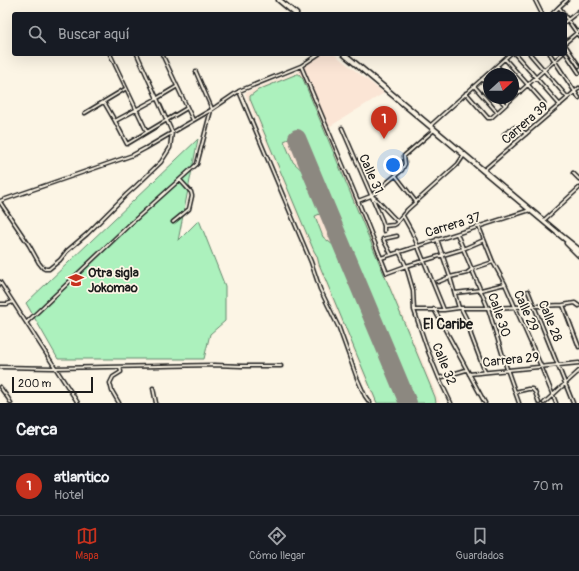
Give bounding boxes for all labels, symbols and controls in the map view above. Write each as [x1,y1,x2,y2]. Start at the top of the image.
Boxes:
search box [12,12,567,56]
icon: search [26,23,48,45]
text: Buscar aquí [58,25,130,44]
north arrow [483,68,519,104]
street label: Carrera 39 [498,98,552,148]
pin: 1 [371,106,397,139]
street label: Calle 31 [355,152,387,196]
your location [383,155,403,175]
street label: Carrera 37 [423,209,483,241]
place label: Otra sigla Jokomao [88,265,139,296]
school or university icon: Otra sigla Jokomao [67,271,85,289]
street label: Calle 29 [510,288,542,334]
street label: Calle 30 [484,291,514,339]
street label: Calle 28 [534,298,566,344]
district label: El Caribe [423,316,474,333]
street label: Calle 32 [428,341,460,387]
street label: Carrera 29 [482,349,540,371]
scale bar [12,375,93,394]
text: 200 m [18,377,51,390]
text: Cerca [16,419,57,440]
text: atlantico [54,468,109,487]
text: 1 [26,478,32,494]
text: 70 m [533,478,563,494]
text: Hotel [54,487,84,503]
tab: Mapa [75,525,99,562]
tab: Cómo llegar [249,525,305,562]
tab: Guardados [456,525,504,562]

